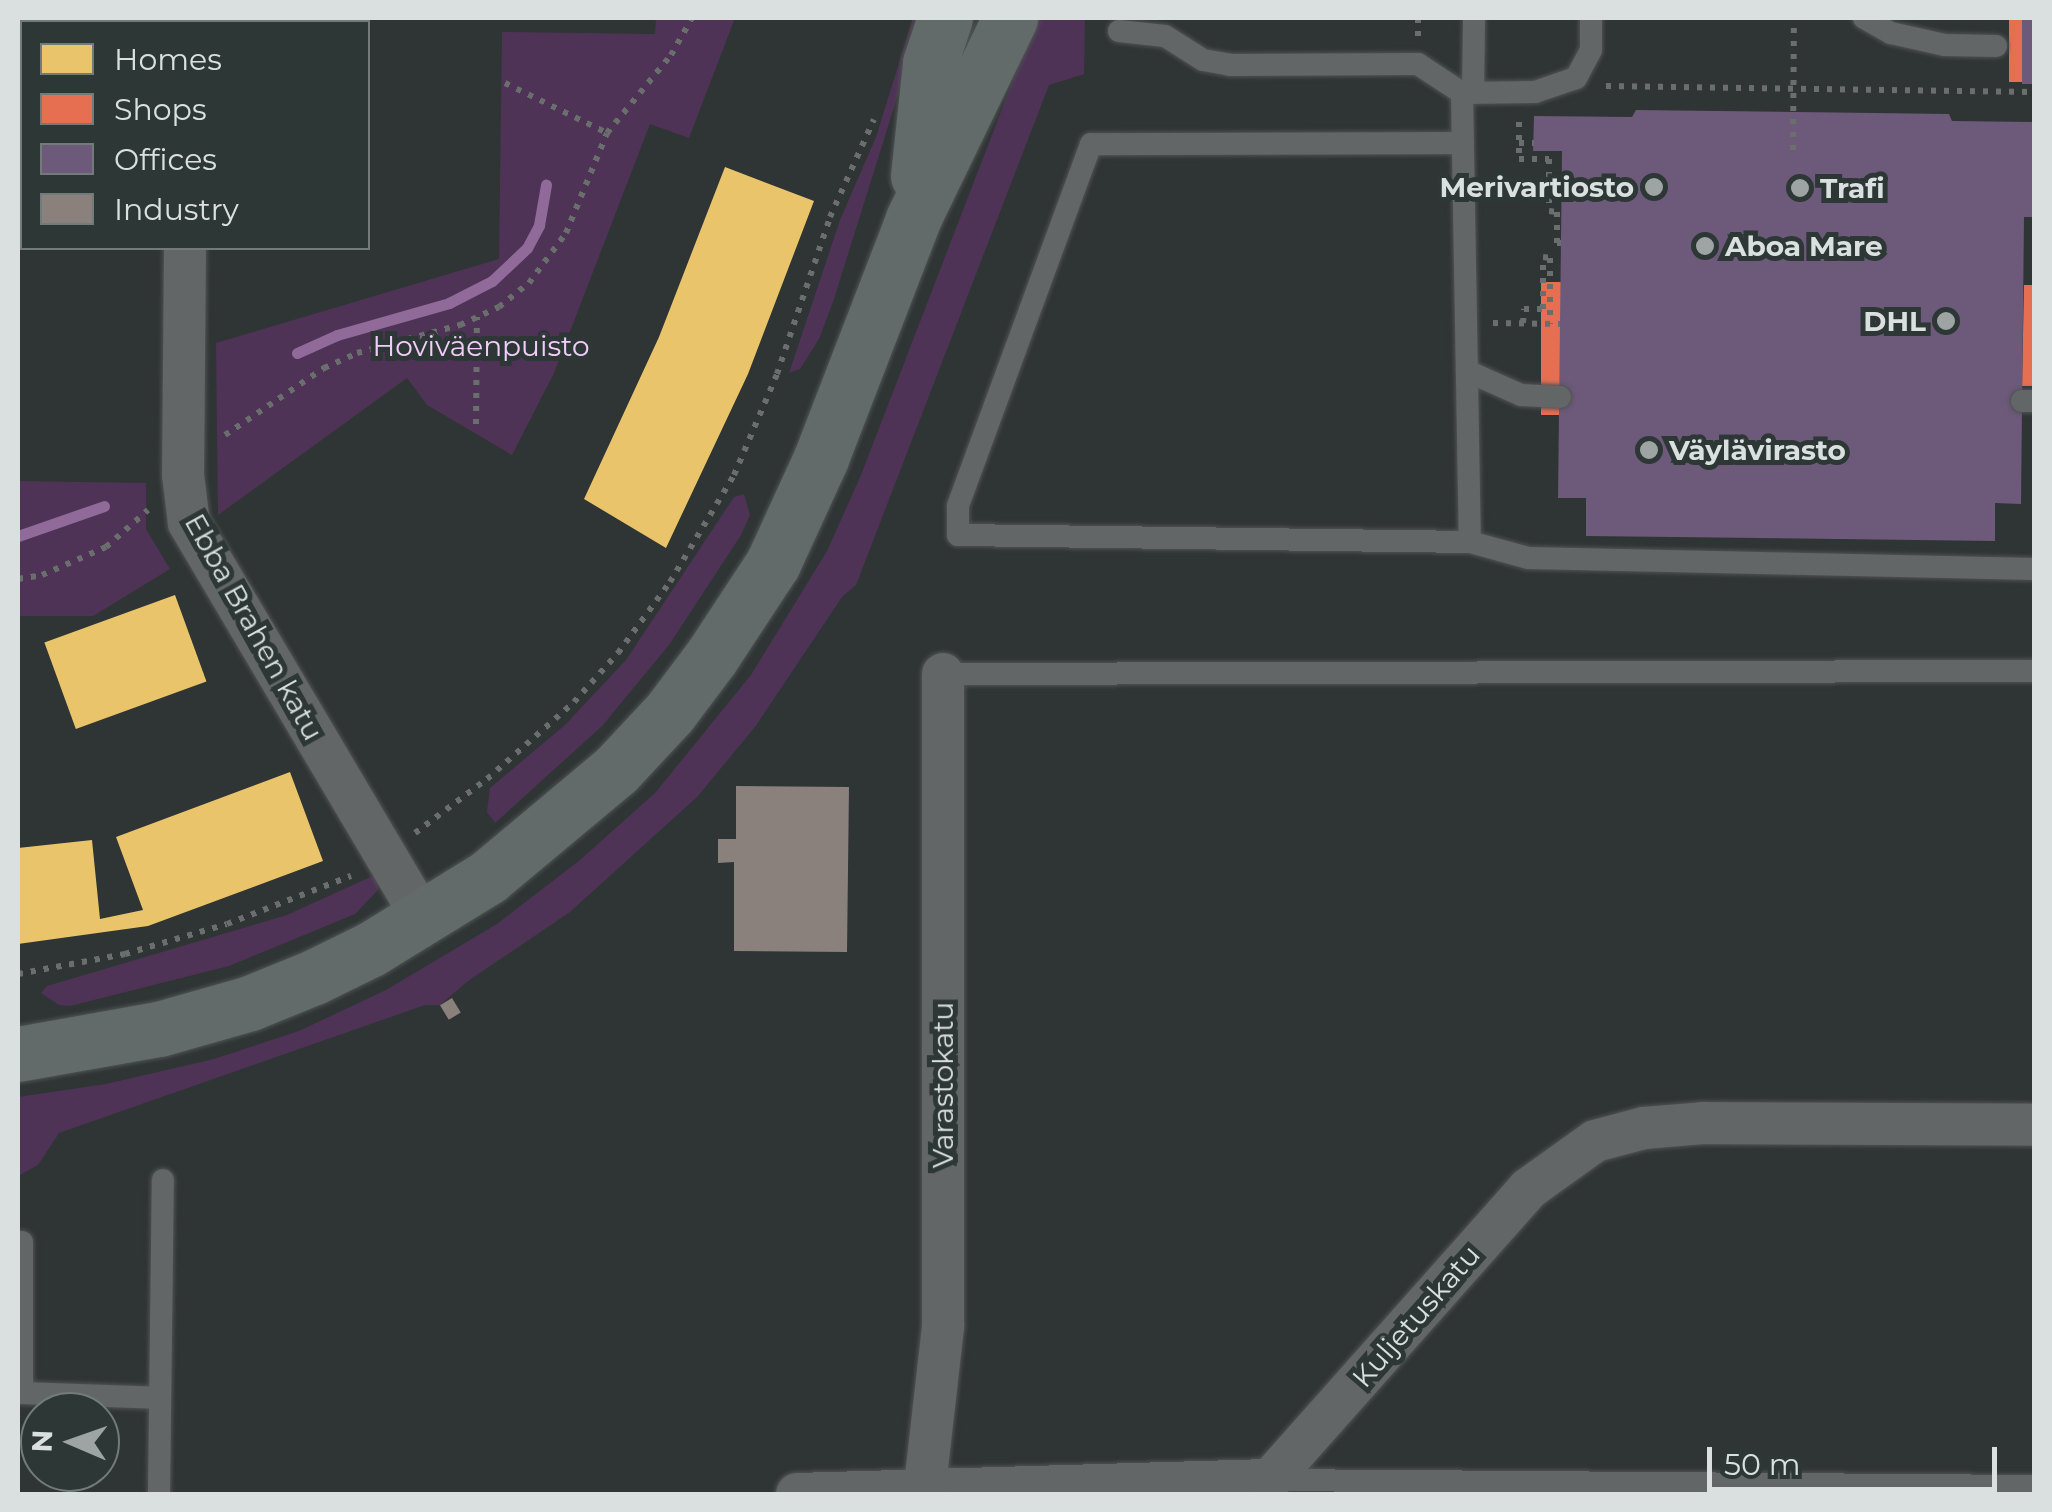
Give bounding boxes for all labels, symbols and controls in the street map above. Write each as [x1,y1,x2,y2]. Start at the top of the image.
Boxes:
legend [20,20,370,250]
text: Homes [114,41,222,78]
text: Shops [114,91,207,128]
text: Offices [114,141,217,178]
place label: Merivartiosto [1439,170,1634,204]
place label: Trafi [1820,171,1885,205]
marker: Merivartiosto [1643,176,1665,198]
marker: Trafi [1789,177,1811,199]
text: Industry [114,191,239,228]
place label: Aboa Mare [1725,229,1883,263]
marker: Aboa Mare [1694,235,1716,257]
place label: DHL [1863,304,1926,338]
marker: DHL [1935,310,1957,332]
park label: Hoviväenpuisto [373,329,589,363]
place label: Väylävirasto [1669,433,1846,467]
marker: Väylävirasto [1638,439,1660,461]
street label: Ebba Brahen katu [178,508,330,746]
street label: Varastokatu [926,1002,960,1168]
street label: Kuljetuskatu [1345,1238,1487,1394]
north arrow [20,1392,120,1492]
scale bar [1712,1427,2002,1489]
text: N [25,1429,59,1453]
text: 50 m [1724,1446,1801,1483]

